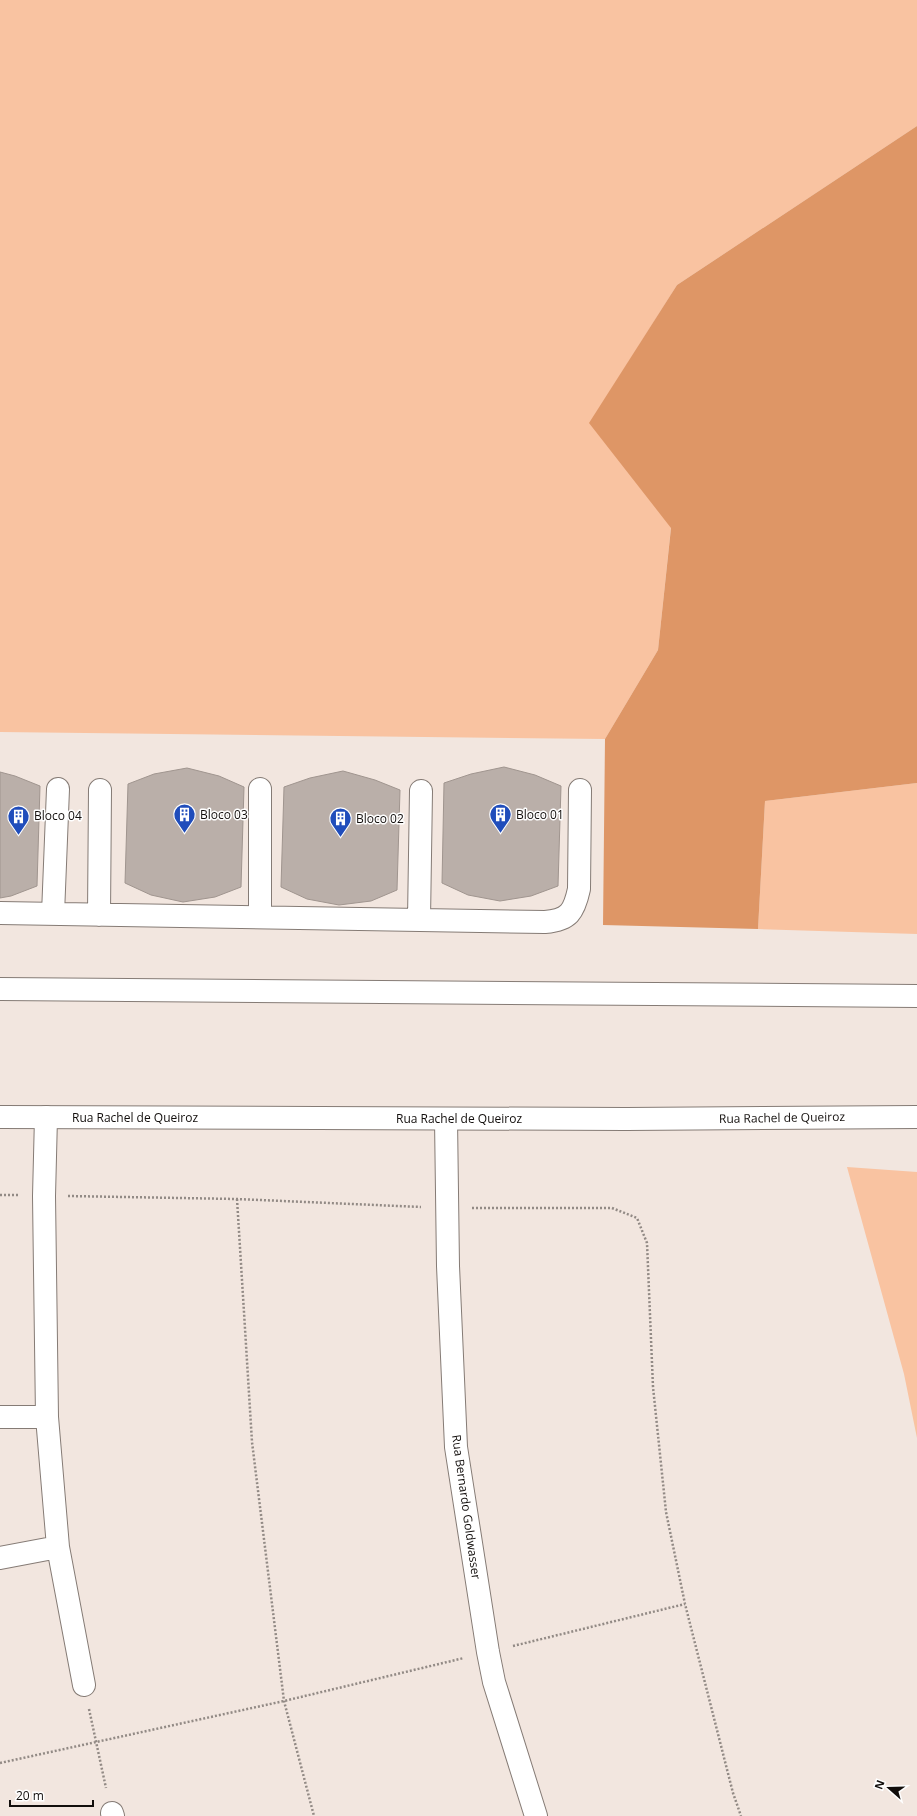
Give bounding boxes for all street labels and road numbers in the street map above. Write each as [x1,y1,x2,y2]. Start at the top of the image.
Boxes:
street label: Rua Rachel de Queiroz [719,1108,846,1127]
street label: Rua Rachel de Queiroz [72,1109,198,1126]
street label: Rua Rachel de Queiroz [396,1110,522,1127]
street label: Rua Bernardo Goldwasser [448,1433,485,1580]

